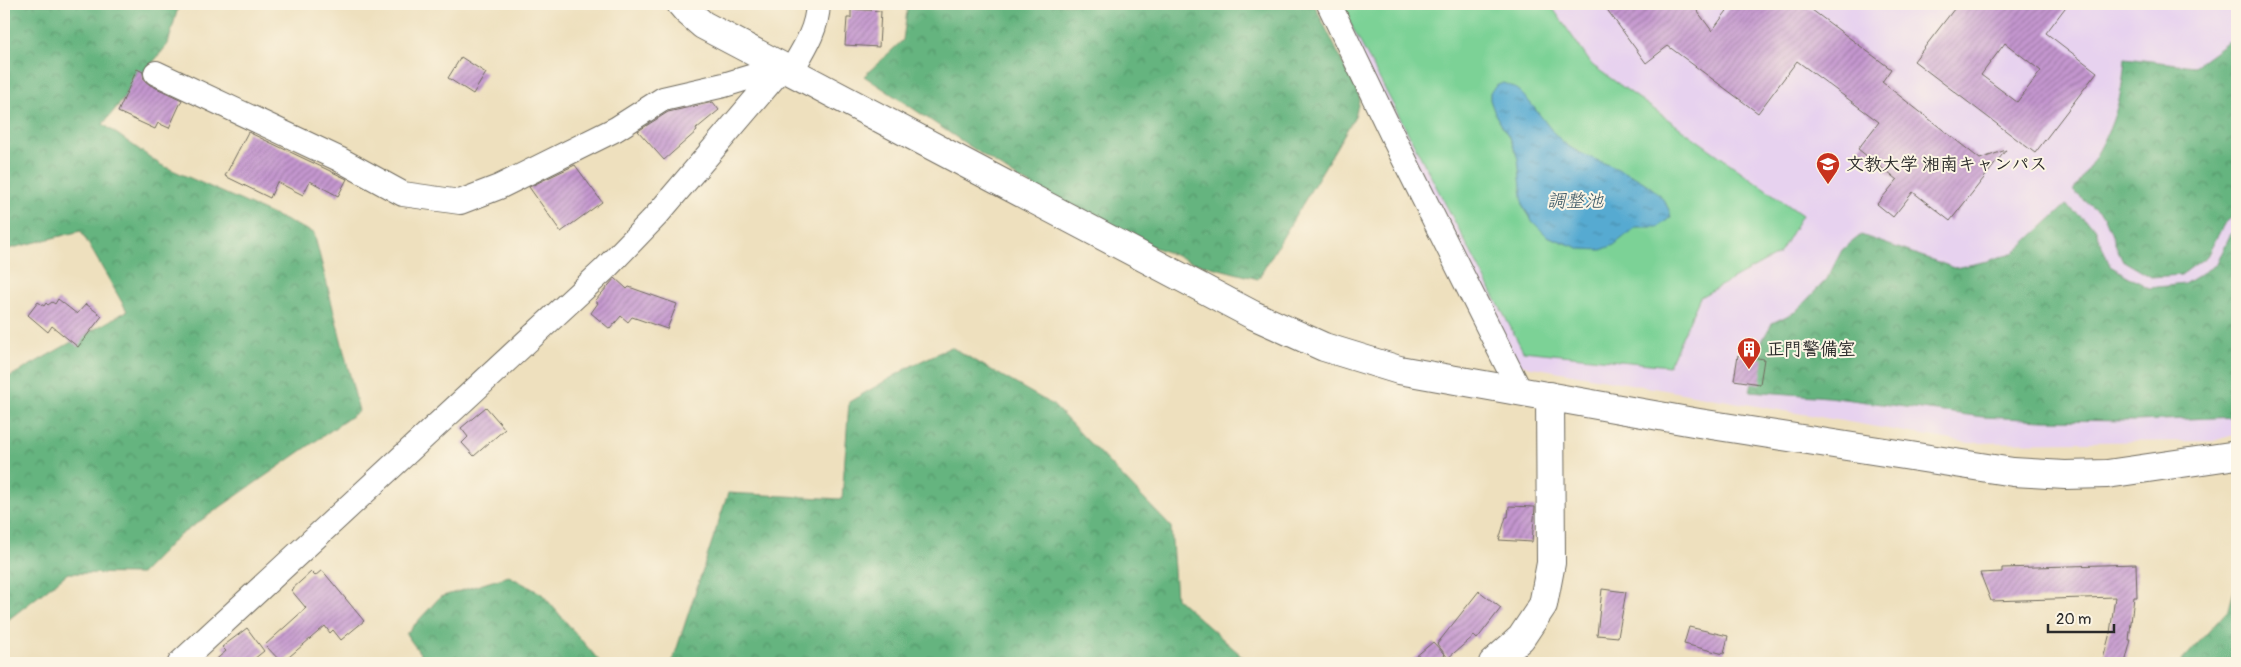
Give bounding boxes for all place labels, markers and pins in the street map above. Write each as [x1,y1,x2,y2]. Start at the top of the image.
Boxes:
school or university icon: 文教大学 湘南キャンパス [1815,151,1841,185]
place label: 文教大学 湘南キャンパス [1846,153,2047,176]
building icon: 正門警備室 [1736,336,1762,370]
place label: 正門警備室 [1766,338,1856,361]

